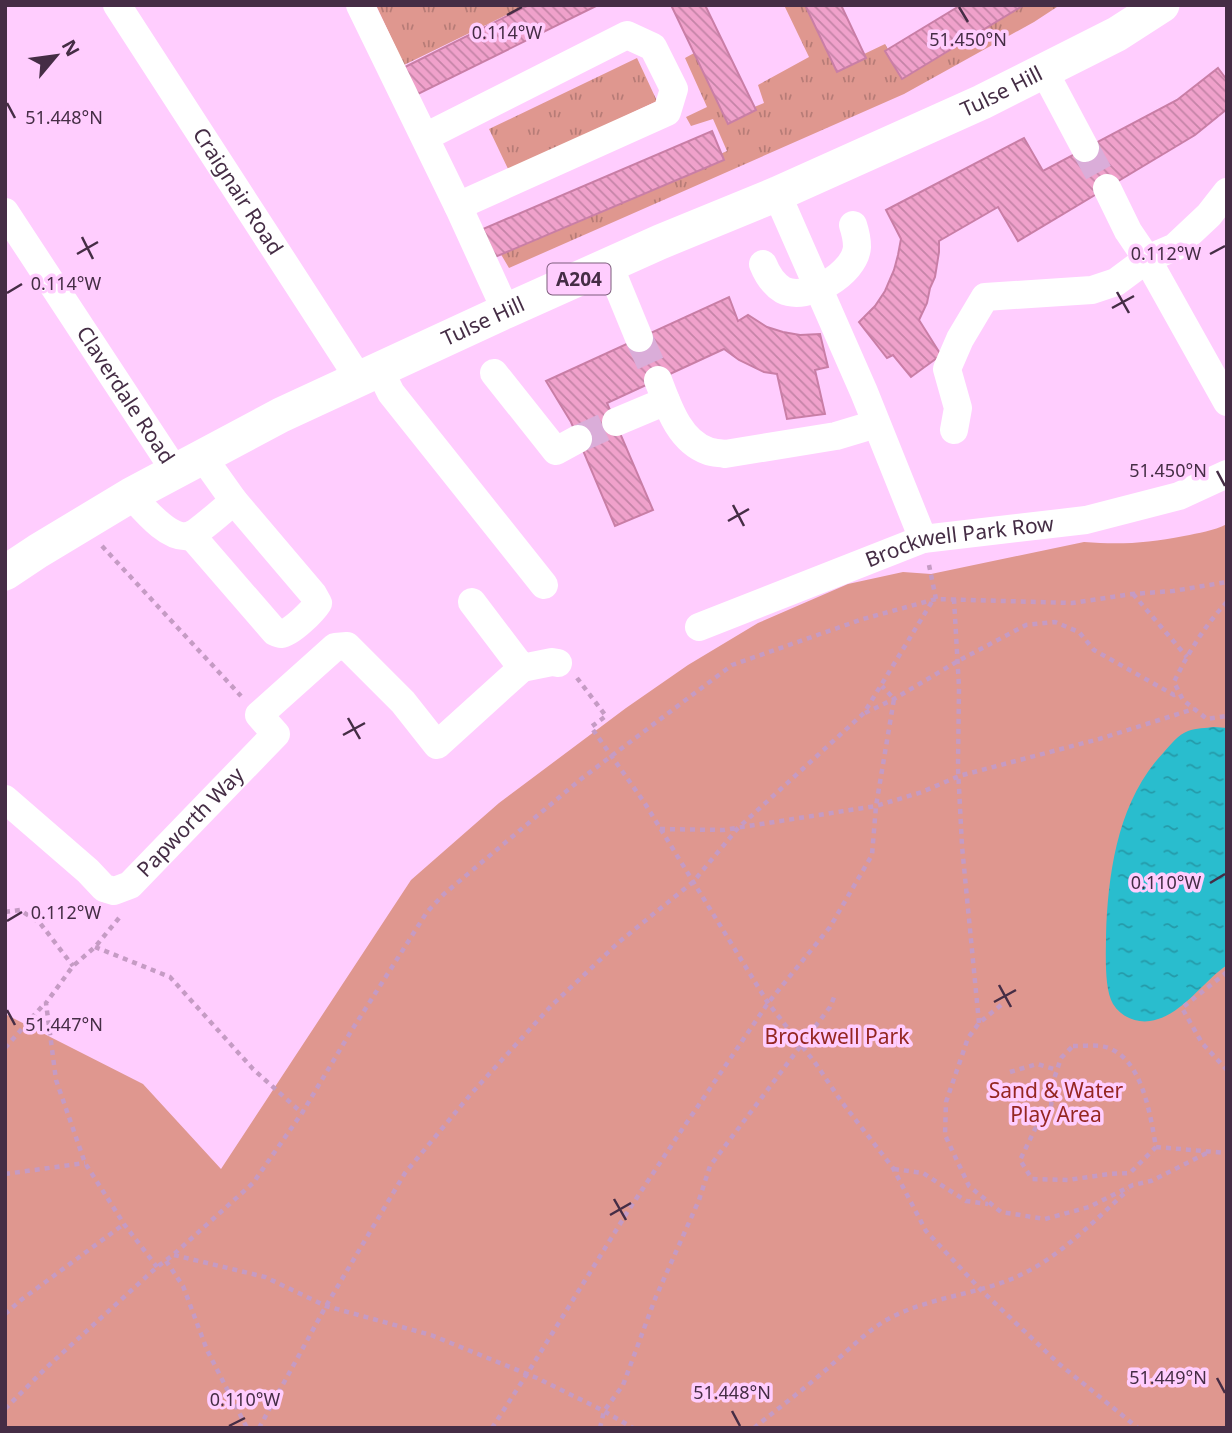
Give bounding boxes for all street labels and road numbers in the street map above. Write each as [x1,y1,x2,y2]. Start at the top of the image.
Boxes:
street label: Tulse Hill [956,59,1047,123]
street label: Craignair Road [187,122,290,260]
road number: A204 [548,264,610,294]
street label: Tulse Hill [437,290,529,352]
street label: Claverdale Road [71,320,181,469]
street label: Brockwell Park Row [861,509,1056,573]
street label: Papworth Way [130,760,250,883]

